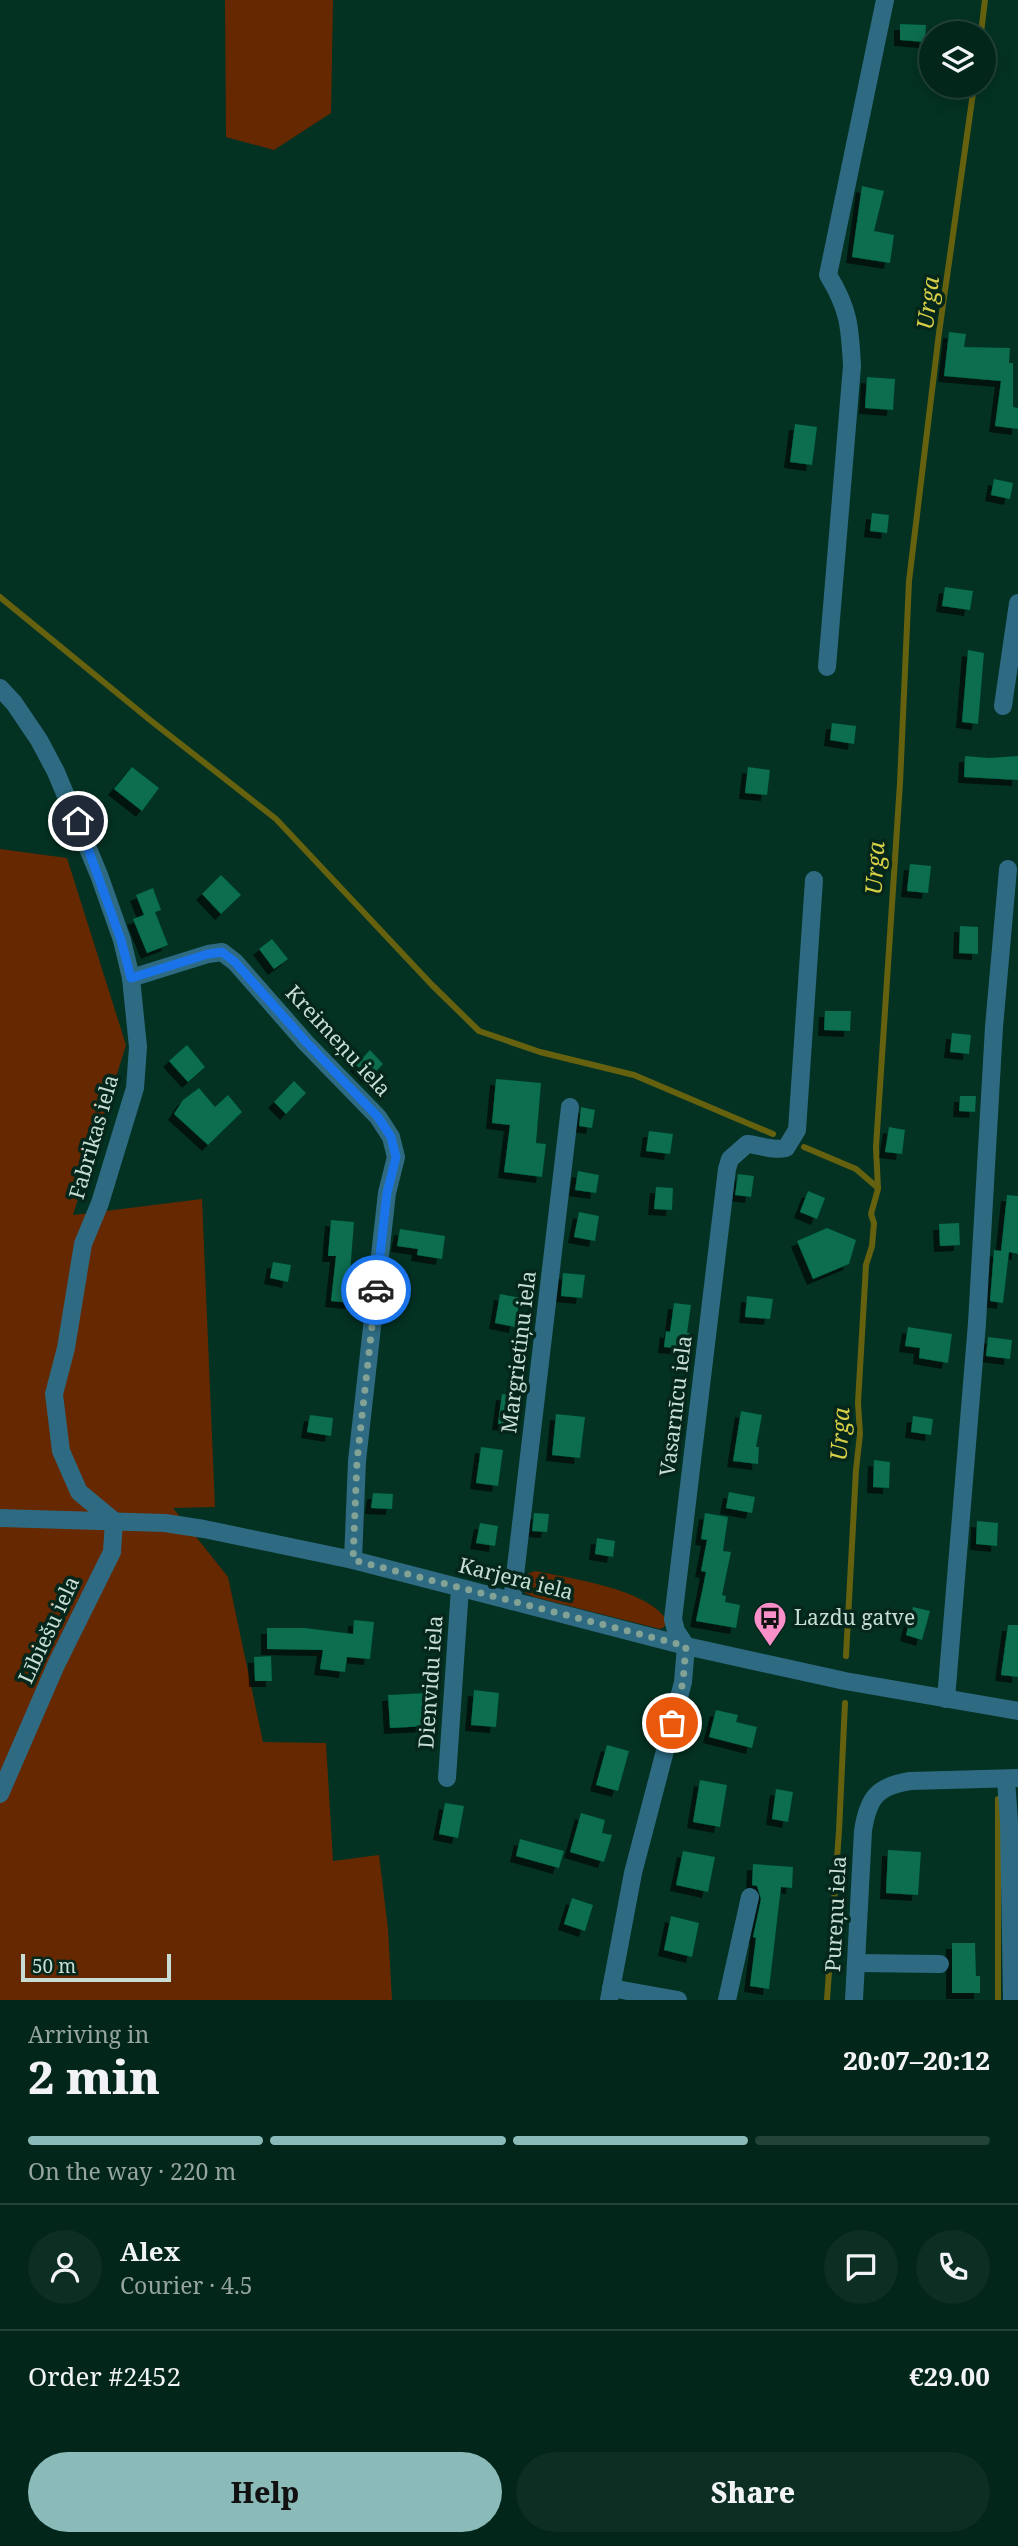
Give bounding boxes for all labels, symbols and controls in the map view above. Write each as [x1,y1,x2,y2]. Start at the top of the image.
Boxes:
map controls [919,21,996,98]
button: layers [919,21,996,98]
water label: Urga [908,274,946,331]
pin [48,791,108,851]
icon: home [59,802,97,840]
water label: Urga [857,840,891,895]
street label: Kreimeņu iela [280,979,397,1102]
street label: Fabrikas iela [62,1071,124,1202]
courier [341,1255,411,1325]
street label: Margrietiņu iela [494,1269,542,1435]
icon: car [357,1271,395,1309]
street label: Vasarnīcu iela [652,1334,698,1478]
water label: Urga [822,1406,856,1461]
street label: Karjera iela [456,1550,576,1606]
street label: Lībiešu iela [11,1571,85,1688]
bus stop icon: Lazdu gatve [751,1599,789,1648]
place label: Lazdu gatve [794,1603,915,1631]
street label: Dienvidu iela [411,1614,449,1750]
pin [642,1693,702,1753]
icon: bag [653,1704,691,1742]
street label: Pureņu iela [818,1855,852,1972]
scale bar [21,1951,172,1983]
text: 50 m [32,1953,76,1979]
text: Arriving in [28,2018,149,2050]
text: 20:07–20:12 [843,2042,990,2078]
text: 2 min [28,2045,160,2107]
text: On the way · 220 m [28,2155,236,2187]
button: person [28,2230,102,2304]
button: chat [824,2230,898,2304]
button: phone [916,2230,990,2304]
text: Alex [120,2233,180,2269]
text: Courier · 4.5 [120,2269,253,2301]
text: Order #2452 [28,2358,181,2394]
text: €29.00 [909,2358,990,2394]
button: Help [28,2452,502,2532]
button: Share [516,2452,990,2532]

